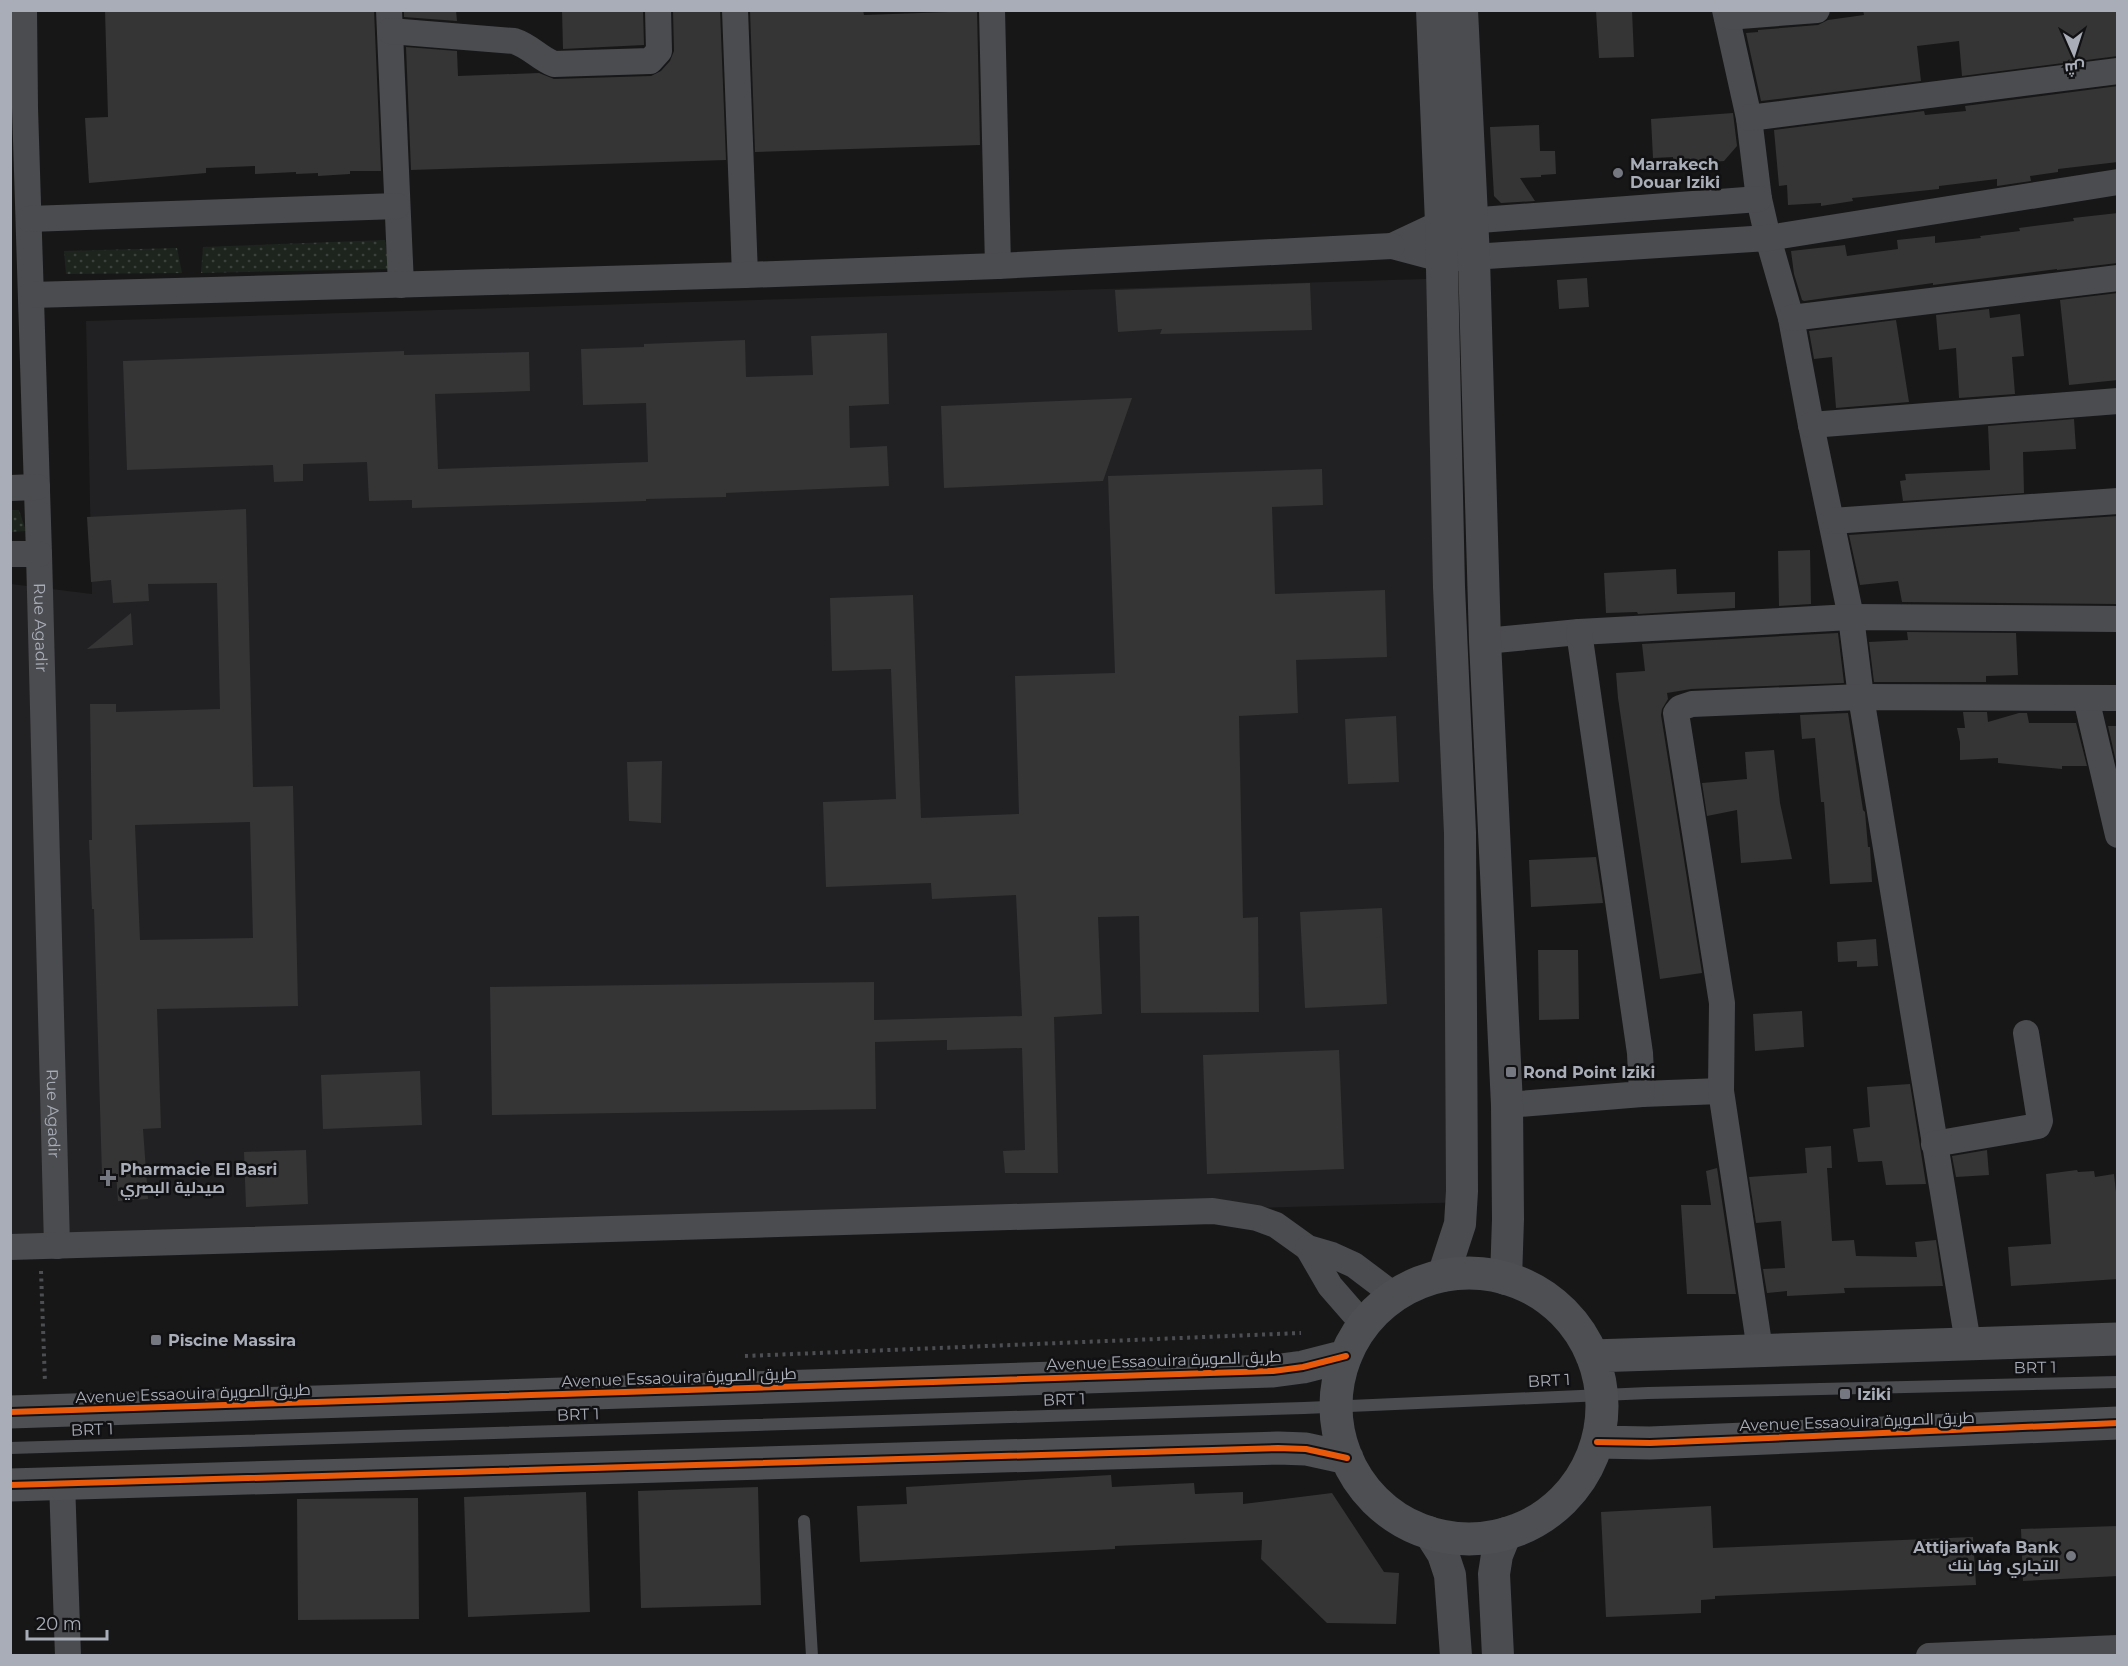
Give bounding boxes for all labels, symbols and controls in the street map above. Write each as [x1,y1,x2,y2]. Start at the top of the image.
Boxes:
north arrow [2044,24,2104,84]
text: ش [2064,58,2086,79]
place label: Marrakech Douar Iziki [1630,155,1720,192]
marker: Marrakech Douar Iziki [1611,166,1625,180]
street label: Rue Agadir [30,583,51,673]
place label: Rond Point Iziki [1523,1063,1655,1082]
marker: Rond Point Iziki [1504,1065,1518,1079]
street label: Rue Agadir [42,1069,64,1159]
place label: Pharmacie El Basri صيدلية البصري [120,1160,277,1200]
marker: Pharmacie El Basri صيدلية البصري [101,1171,115,1185]
place label: Piscine Massira [168,1331,296,1350]
marker: Piscine Massira [149,1333,163,1347]
street label: Avenue Essaouira طريق الصويرة [1046,1347,1282,1375]
street label: BRT 1 [2014,1358,2056,1377]
street label: Avenue Essaouira طريق الصويرة [561,1364,797,1392]
street label: BRT 1 [1527,1370,1571,1391]
street label: Avenue Essaouira طريق الصويرة [75,1380,311,1408]
place label: Iziki [1857,1385,1891,1404]
marker: Iziki [1838,1387,1852,1401]
street label: BRT 1 [1042,1389,1086,1410]
street label: BRT 1 [556,1404,600,1425]
street label: Avenue Essaouira طريق الصويرة [1739,1408,1975,1436]
street label: BRT 1 [70,1419,114,1440]
place label: Attijariwafa Bank التجاري وفا بنك [1912,1538,2060,1578]
marker: Attijariwafa Bank التجاري وفا بنك [2064,1549,2078,1563]
scale bar [27,1603,106,1641]
text: 20 m [36,1613,82,1635]

